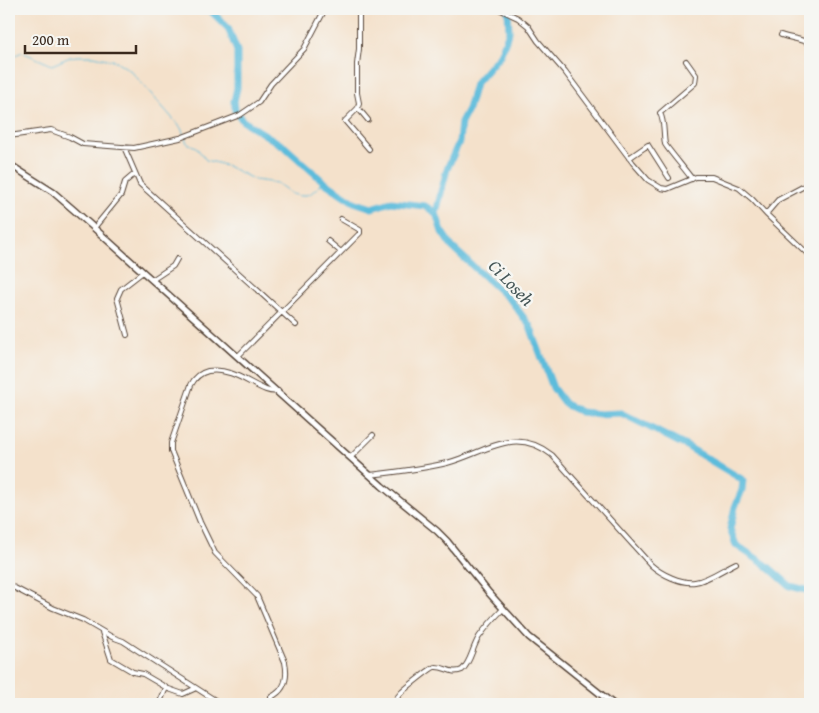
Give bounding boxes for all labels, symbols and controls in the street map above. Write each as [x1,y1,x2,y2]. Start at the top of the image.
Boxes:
scale bar [25,22,136,54]
text: 200 m [32,29,70,50]
water label: Ci Loseh [482,253,540,312]

